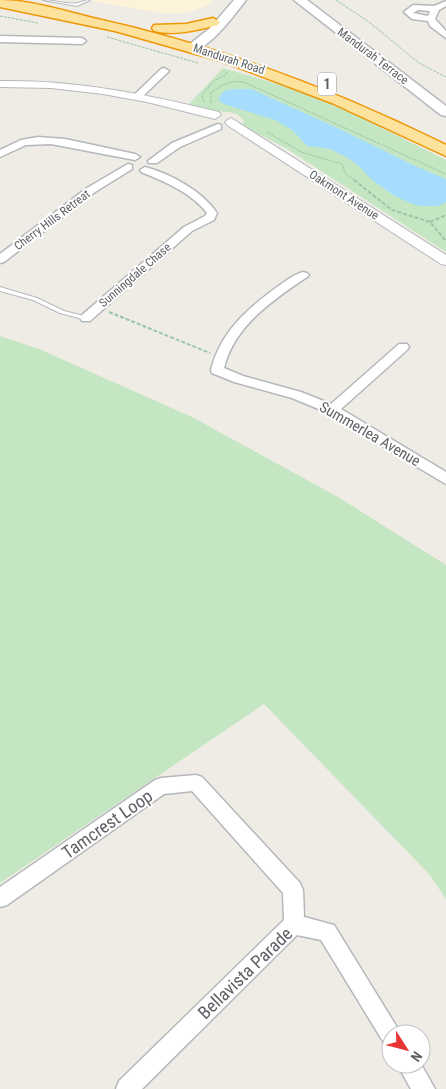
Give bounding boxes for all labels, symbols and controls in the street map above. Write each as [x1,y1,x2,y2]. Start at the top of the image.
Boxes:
street label: Mandurah Terrace [335,25,412,87]
street label: Mandurah Road [192,41,266,77]
road number: 1 [318,72,336,96]
street label: Oakmont Avenue [307,167,382,223]
street label: Cherry Hills Retreat [11,187,93,253]
street label: Sunningdale Chase [96,240,174,310]
street label: Summerlea Avenue [316,398,424,470]
street label: Tamcrest Loop [58,785,156,863]
street label: Bellavista Parade [194,923,296,1023]
north arrow [381,1024,431,1074]
text: N [408,1048,426,1065]

